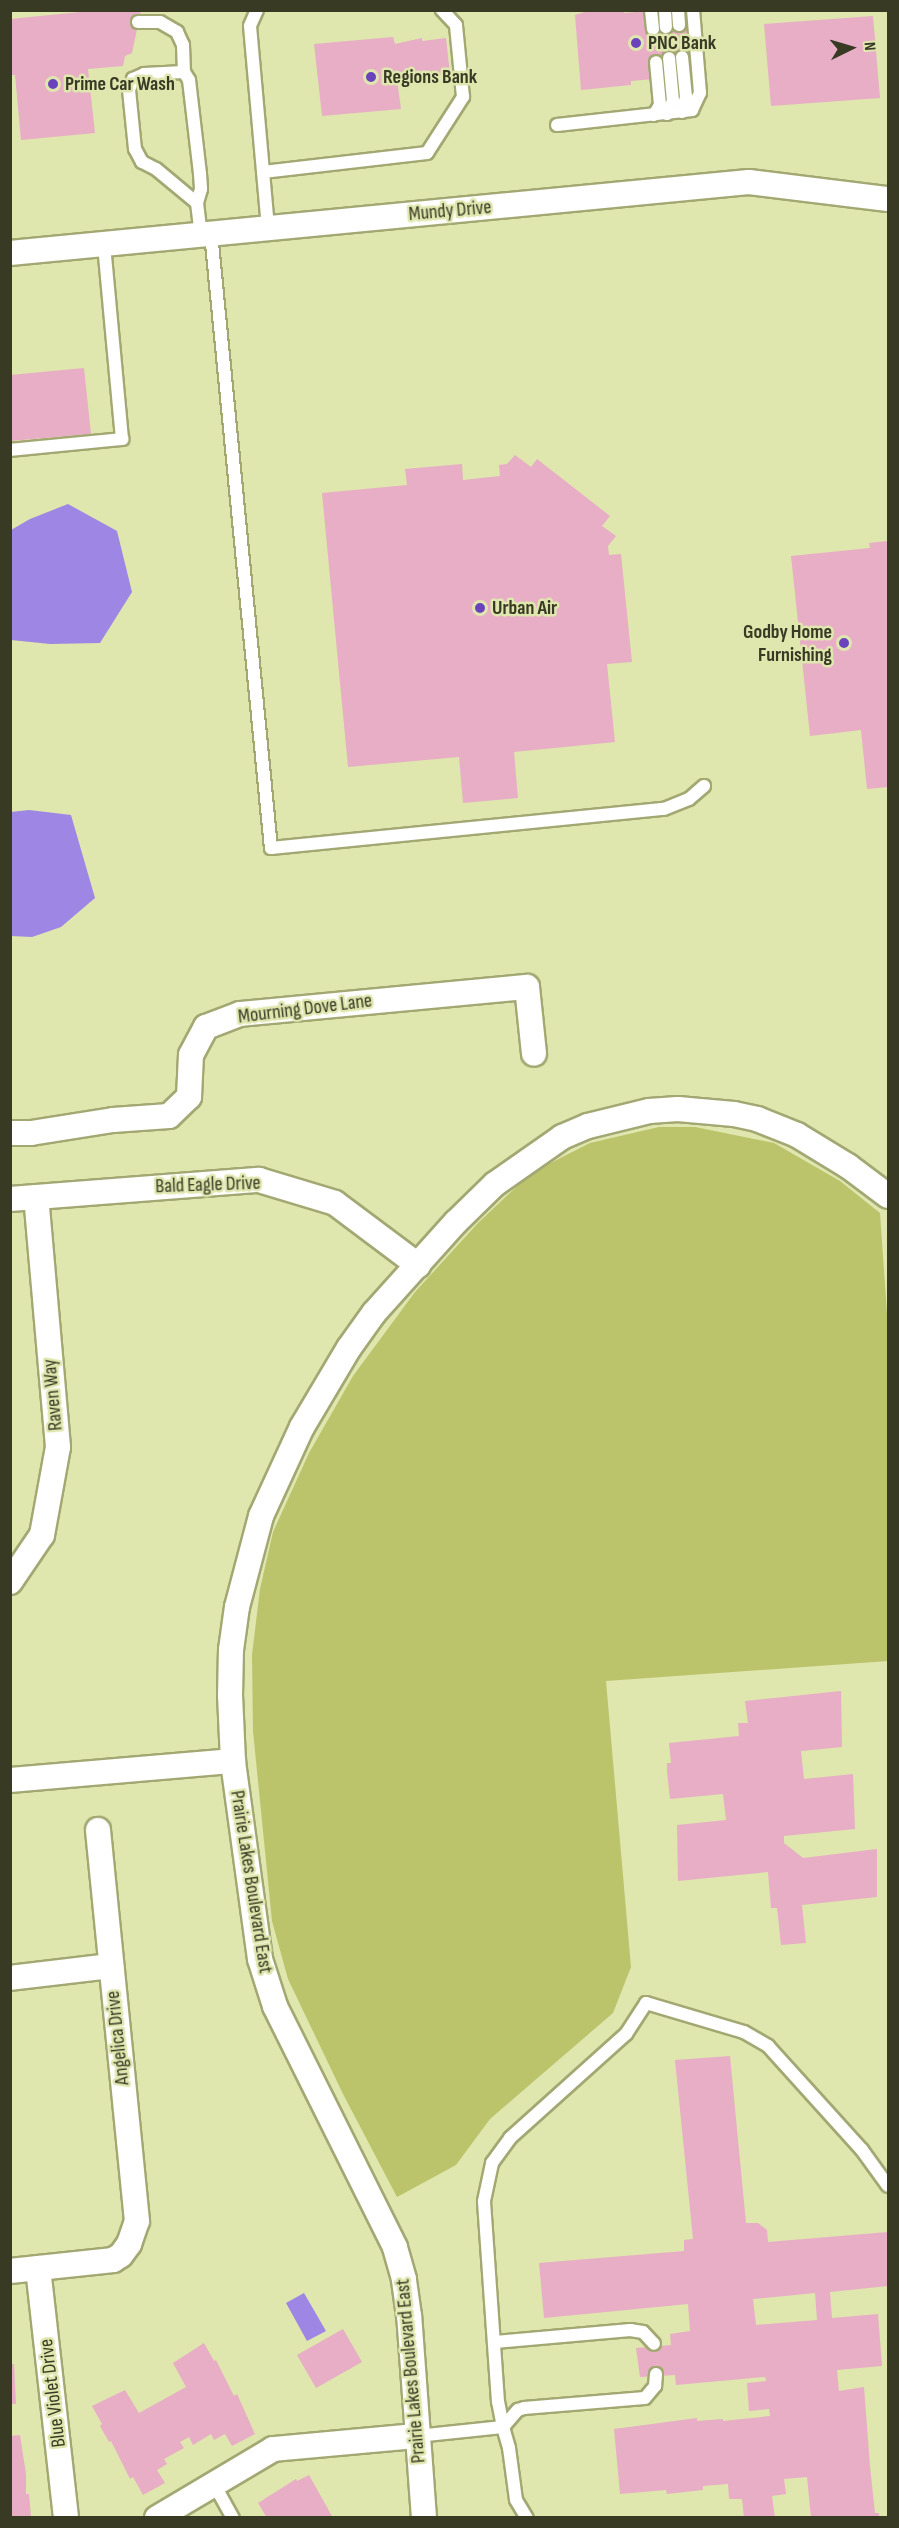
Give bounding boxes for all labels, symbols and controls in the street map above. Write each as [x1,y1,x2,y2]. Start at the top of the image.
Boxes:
north arrow [821,18,881,78]
place label: PNC Bank [648,31,716,55]
marker: PNC Bank [629,36,643,50]
text: N [860,41,879,51]
place label: Regions Bank [383,65,477,89]
marker: Regions Bank [364,70,378,84]
place label: Prime Car Wash [65,72,175,96]
marker: Prime Car Wash [46,77,60,91]
street label: Mundy Drive [408,195,492,227]
place label: Urban Air [492,596,557,620]
marker: Urban Air [473,601,487,615]
place label: Godby Home Furnishing [743,620,832,667]
marker: Godby Home Furnishing [837,636,851,650]
street label: Mourning Dove Lane [237,989,373,1029]
street label: Bald Eagle Drive [155,1171,261,1199]
street label: Raven Way [38,1358,68,1432]
street label: Prairie Lakes Boulevard East [225,1789,277,1975]
street label: Angelica Drive [101,1990,135,2086]
street label: Prairie Lakes Boulevard East [391,2278,431,2464]
street label: Blue Violet Drive [34,2337,72,2449]

